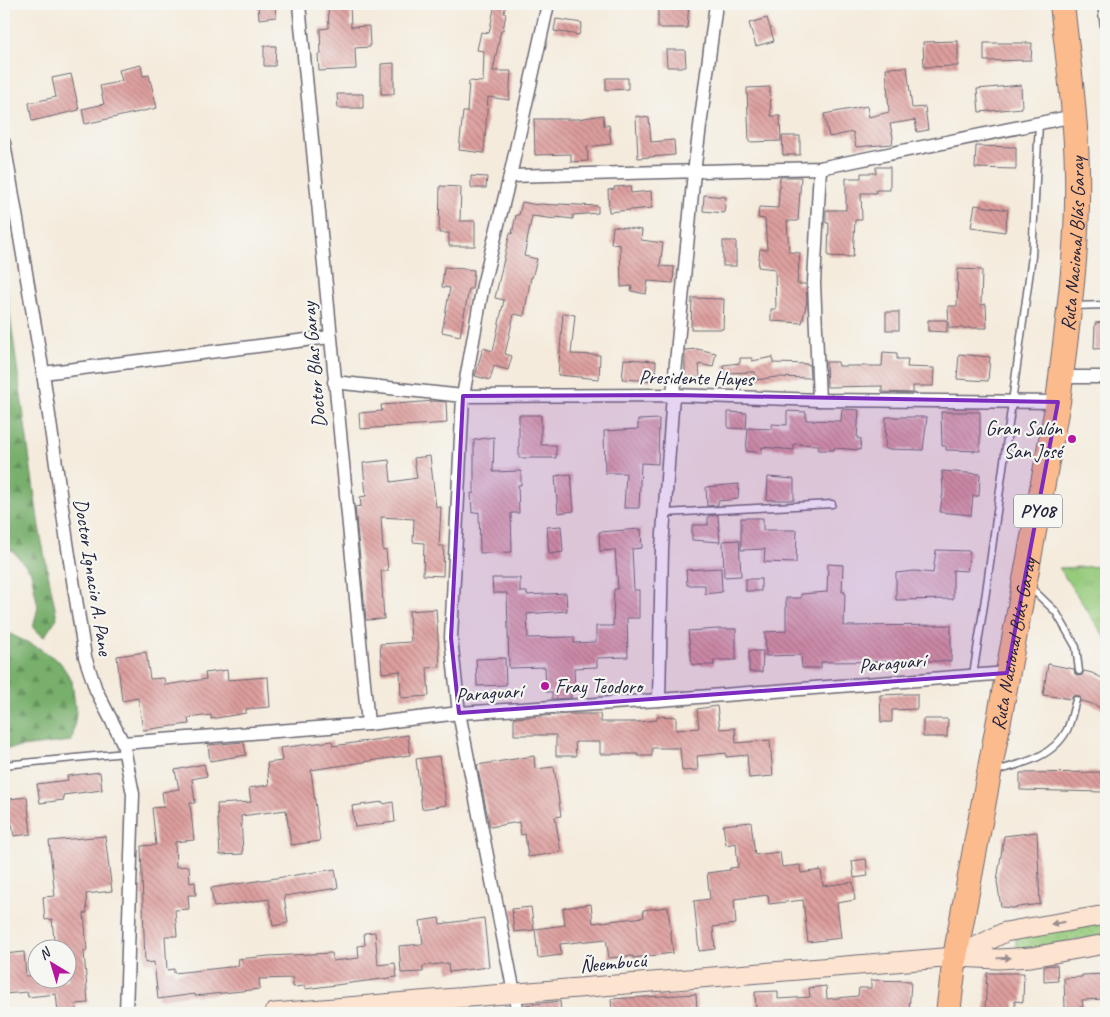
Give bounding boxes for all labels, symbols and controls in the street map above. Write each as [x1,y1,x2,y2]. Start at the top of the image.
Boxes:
street label: Ruta Nacional Blás Garay [1054,154,1090,332]
street label: Doctor Blas Garay [296,299,332,429]
street label: Presidente Hayes [639,365,756,392]
place label: Gran Salón San José [985,416,1065,464]
marker: Gran Salón San José [1066,433,1078,445]
road number: PY08 [1014,494,1062,528]
street label: Doctor Ignacio A. Pane [68,497,118,659]
street label: Ruta Nacional Blás Garay [985,554,1042,732]
street label: Paraguarí [858,647,931,678]
place label: Fray Teodoro [555,674,644,699]
street label: Paraguarí [455,678,527,708]
marker: Fray Teodoro [539,680,551,692]
one-way arrow [1050,919,1066,927]
north arrow [28,940,78,990]
text: N [36,943,55,964]
street label: Ñeembucú [579,948,649,978]
one-way arrow [996,954,1012,962]

